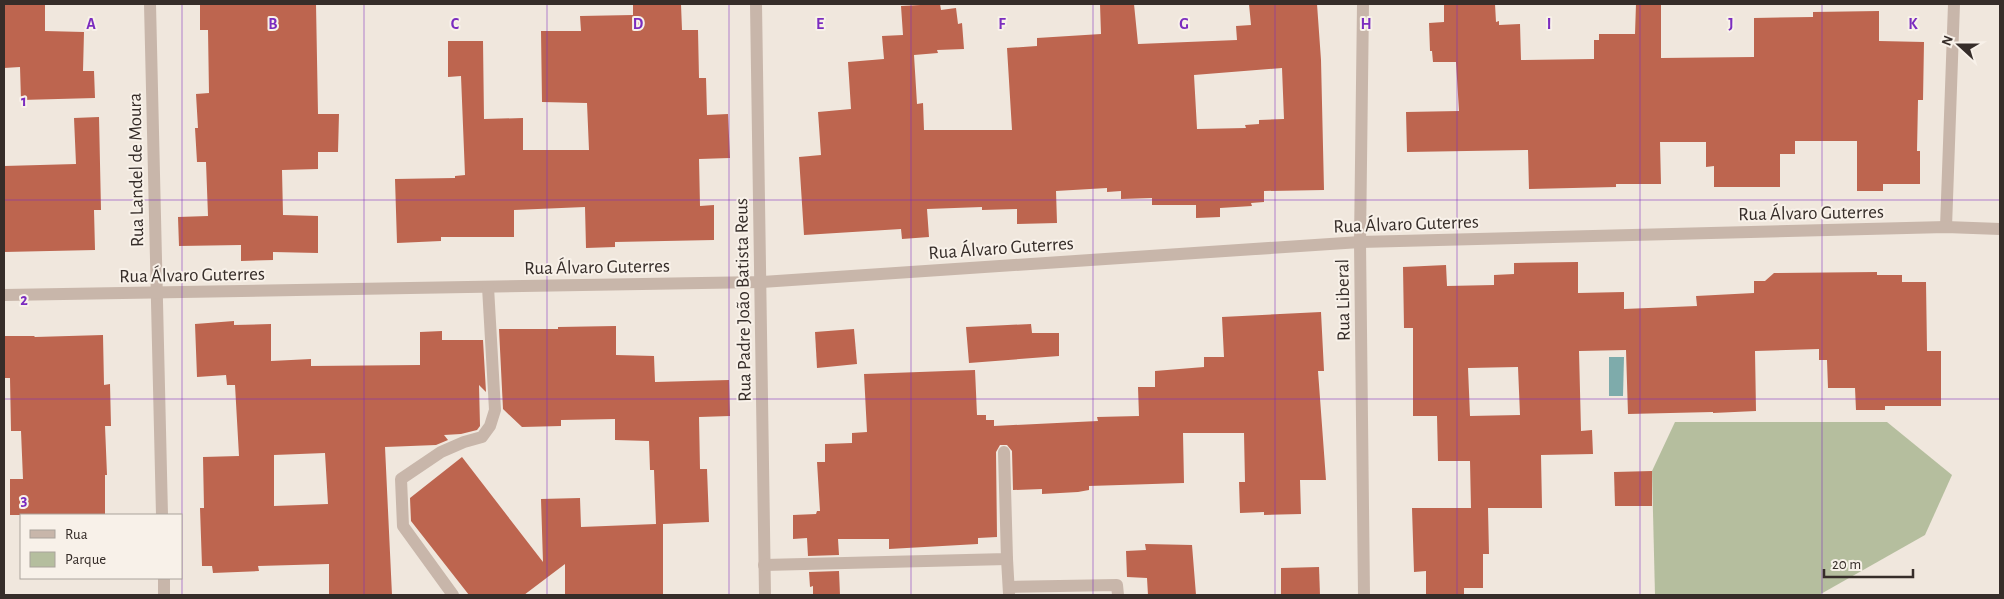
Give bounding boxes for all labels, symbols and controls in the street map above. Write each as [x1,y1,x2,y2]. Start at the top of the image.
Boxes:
text: A [86,16,96,32]
text: B [268,16,278,32]
text: C [451,16,460,32]
text: D [633,16,644,32]
text: E [816,16,824,32]
text: F [998,16,1006,32]
text: G [1179,16,1189,32]
text: H [1360,16,1372,32]
text: I [1547,16,1551,32]
text: J [1728,16,1734,32]
text: K [1908,16,1918,32]
north arrow [1934,20,1984,70]
text: N [1940,34,1956,48]
street label: Rua Landel de Moura [126,92,147,247]
text: 1 [21,93,27,109]
street label: Rua Padre João Batista Reus [732,198,755,402]
street label: Rua Álvaro Guterres [1738,201,1884,224]
street label: Rua Álvaro Guterres [1333,210,1479,237]
street label: Rua Álvaro Guterres [928,232,1074,263]
street label: Rua Álvaro Guterres [524,255,670,278]
street label: Rua Liberal [1333,259,1354,341]
street label: Rua Álvaro Guterres [119,263,265,286]
text: 2 [20,292,28,308]
text: 3 [21,492,28,508]
legend [20,514,182,579]
text: Rua [65,527,88,542]
scale bar [1824,546,1913,578]
text: Parque [65,552,106,567]
text: 20 m [1832,557,1861,572]

